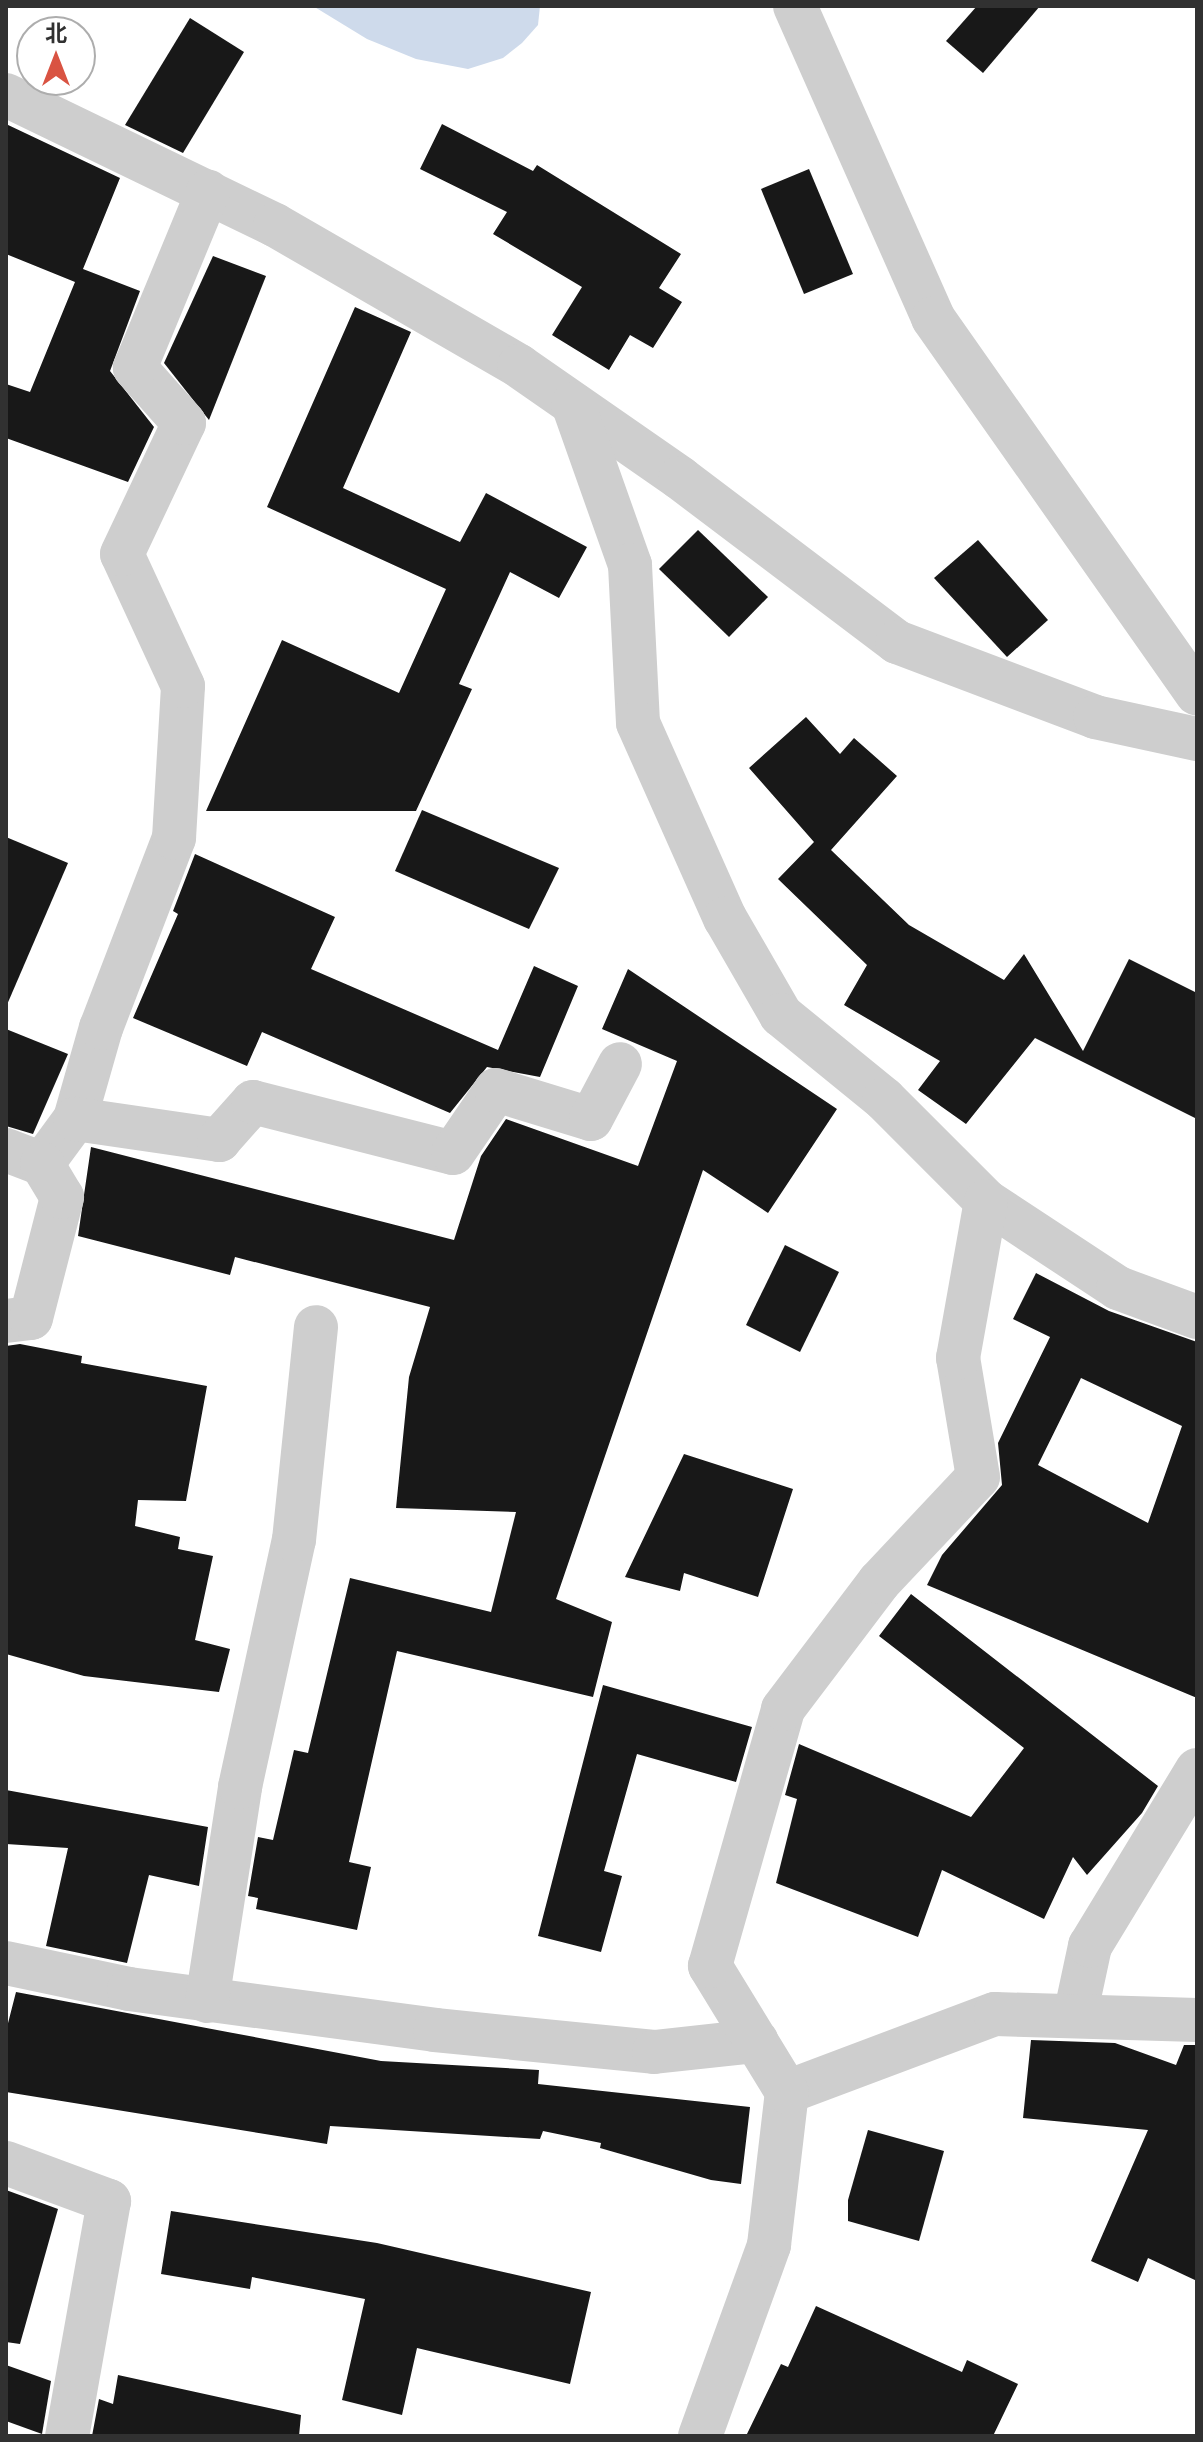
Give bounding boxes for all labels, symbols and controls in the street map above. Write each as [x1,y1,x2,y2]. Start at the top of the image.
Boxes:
north arrow [16,16,96,96]
text: 北 [45,18,67,49]

